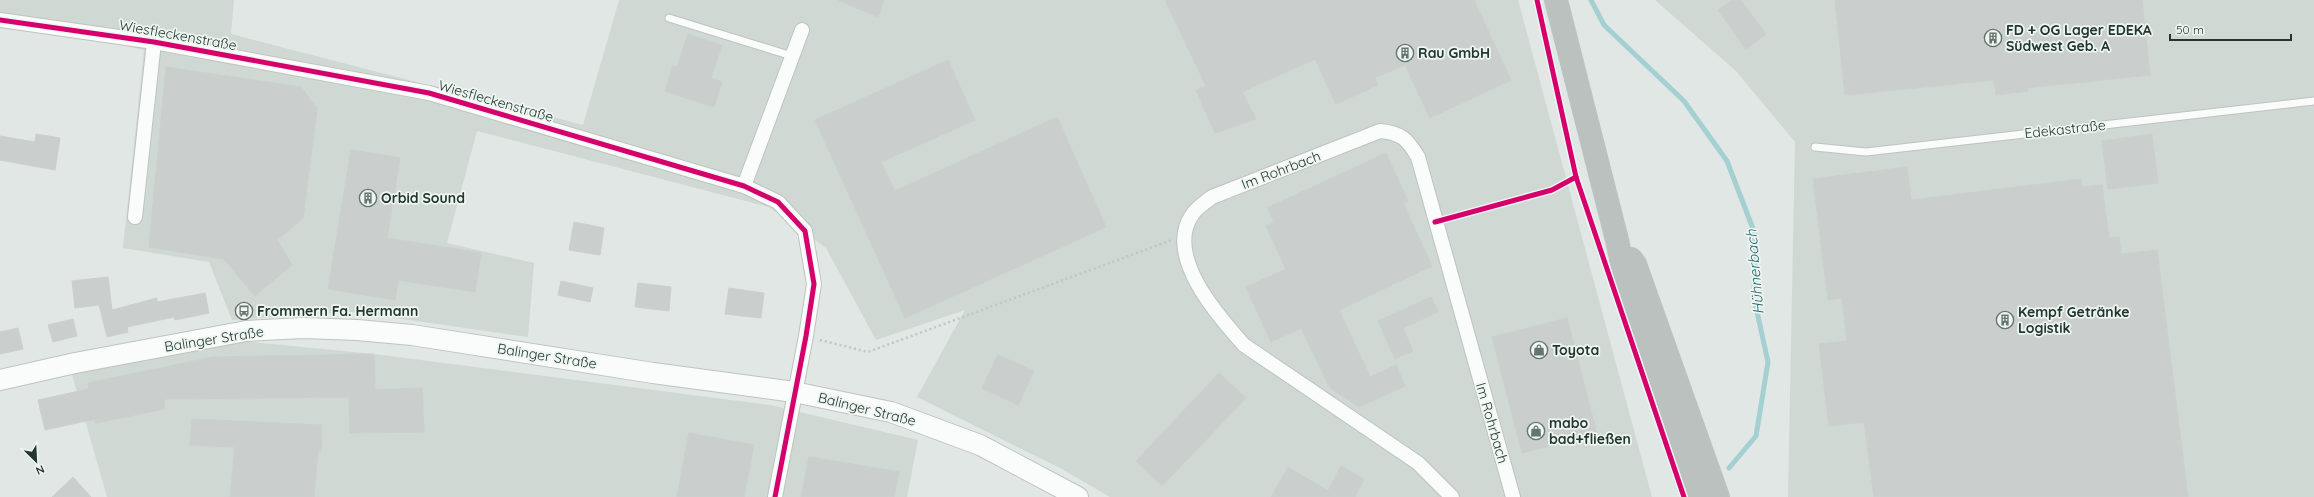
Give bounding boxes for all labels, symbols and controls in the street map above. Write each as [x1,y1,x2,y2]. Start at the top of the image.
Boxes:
street label: Wiesfleckenstraße [118,16,238,54]
scale bar [2170,16,2291,42]
place label: FD + OG Lager EDEKA Südwest Geb. A [2006,21,2152,55]
text: 50 m [2176,22,2204,37]
building icon: FD + OG Lager EDEKA Südwest Geb. A [1983,28,2003,48]
building icon: Rau GmbH [1395,43,1415,63]
place label: Rau GmbH [1418,44,1490,62]
street label: Wiesfleckenstraße [436,76,556,126]
street label: Edekastraße [2023,116,2107,142]
street label: Im Rohrbach [1239,147,1323,193]
building icon: Orbid Sound [358,188,378,208]
place label: Orbid Sound [381,189,465,207]
water label: Hühnerbach [1741,228,1768,315]
bus stop icon: Frommern Fa. Hermann [234,301,254,321]
place label: Frommern Fa. Hermann [257,302,418,320]
place label: Kempf Getränke Logistik [2018,303,2130,337]
building icon: Kempf Getränke Logistik [1995,310,2015,330]
street label: Balinger Straße [163,322,265,356]
street label: Balinger Straße [496,339,598,373]
shop icon: Toyota [1529,340,1549,360]
place label: Toyota [1552,341,1599,359]
street label: Im Rohrbach [1472,380,1512,466]
street label: Balinger Straße [816,388,918,430]
place label: mabo bad+fließen [1549,414,1631,448]
shop icon: mabo bad+fließen [1526,421,1546,441]
north arrow [16,441,56,481]
text: N [34,462,47,478]

